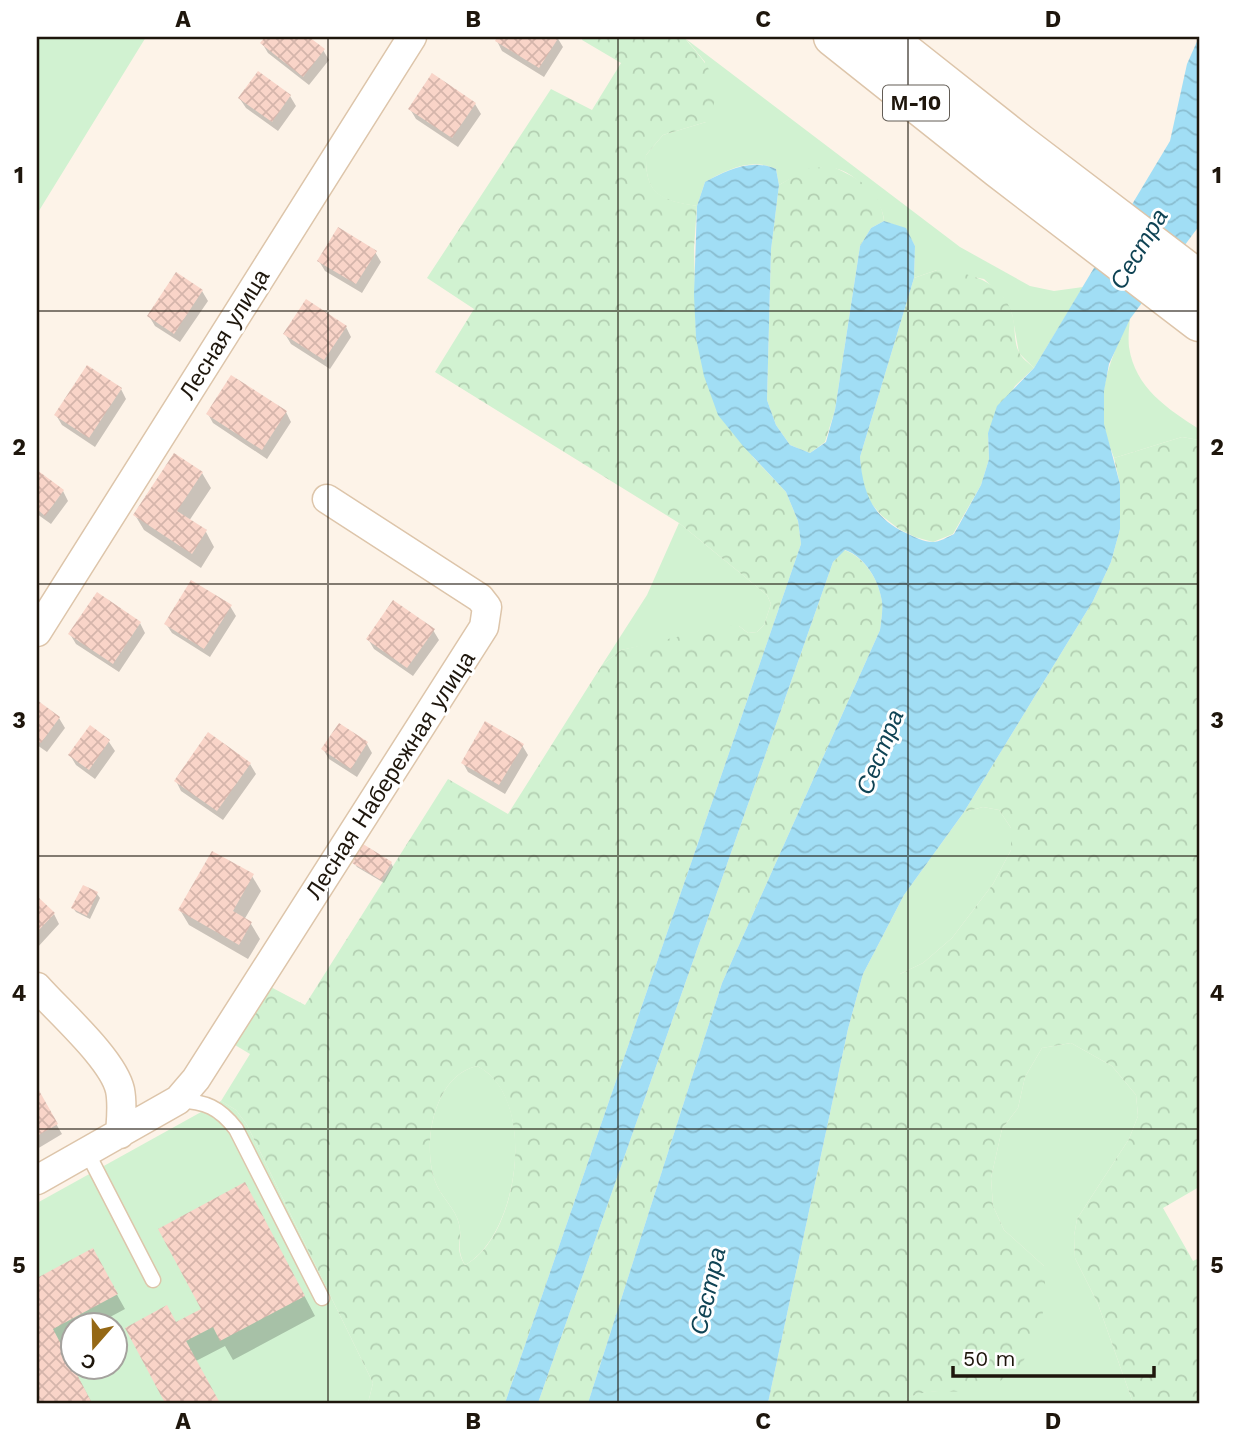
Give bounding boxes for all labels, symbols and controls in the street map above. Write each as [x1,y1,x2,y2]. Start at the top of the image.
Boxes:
text: A [175,6,191,33]
text: B [465,6,481,33]
text: C [755,6,771,33]
text: D [1045,6,1061,33]
road number: М-10 [883,86,949,120]
text: 1 [14,162,24,189]
text: 1 [1212,162,1222,189]
water label: Сестра [1104,204,1174,294]
street label: Лесная улица [174,264,275,404]
text: 2 [12,434,26,461]
text: 2 [1210,434,1224,461]
street label: Лесная Набережная улица [300,646,481,904]
water label: Сестра [850,706,910,798]
text: 3 [12,707,26,734]
text: 3 [1210,707,1224,734]
text: 4 [12,980,27,1007]
text: 4 [1210,980,1225,1007]
water label: Сестра [684,1245,732,1337]
text: 5 [12,1252,26,1279]
text: 5 [1210,1252,1224,1279]
north arrow [60,1310,130,1380]
scale bar [953,1335,1154,1379]
text: 50 m [963,1346,1015,1371]
text: С [78,1348,99,1375]
text: A [175,1408,191,1435]
text: B [465,1408,481,1435]
text: C [755,1408,771,1435]
text: D [1045,1408,1061,1435]

